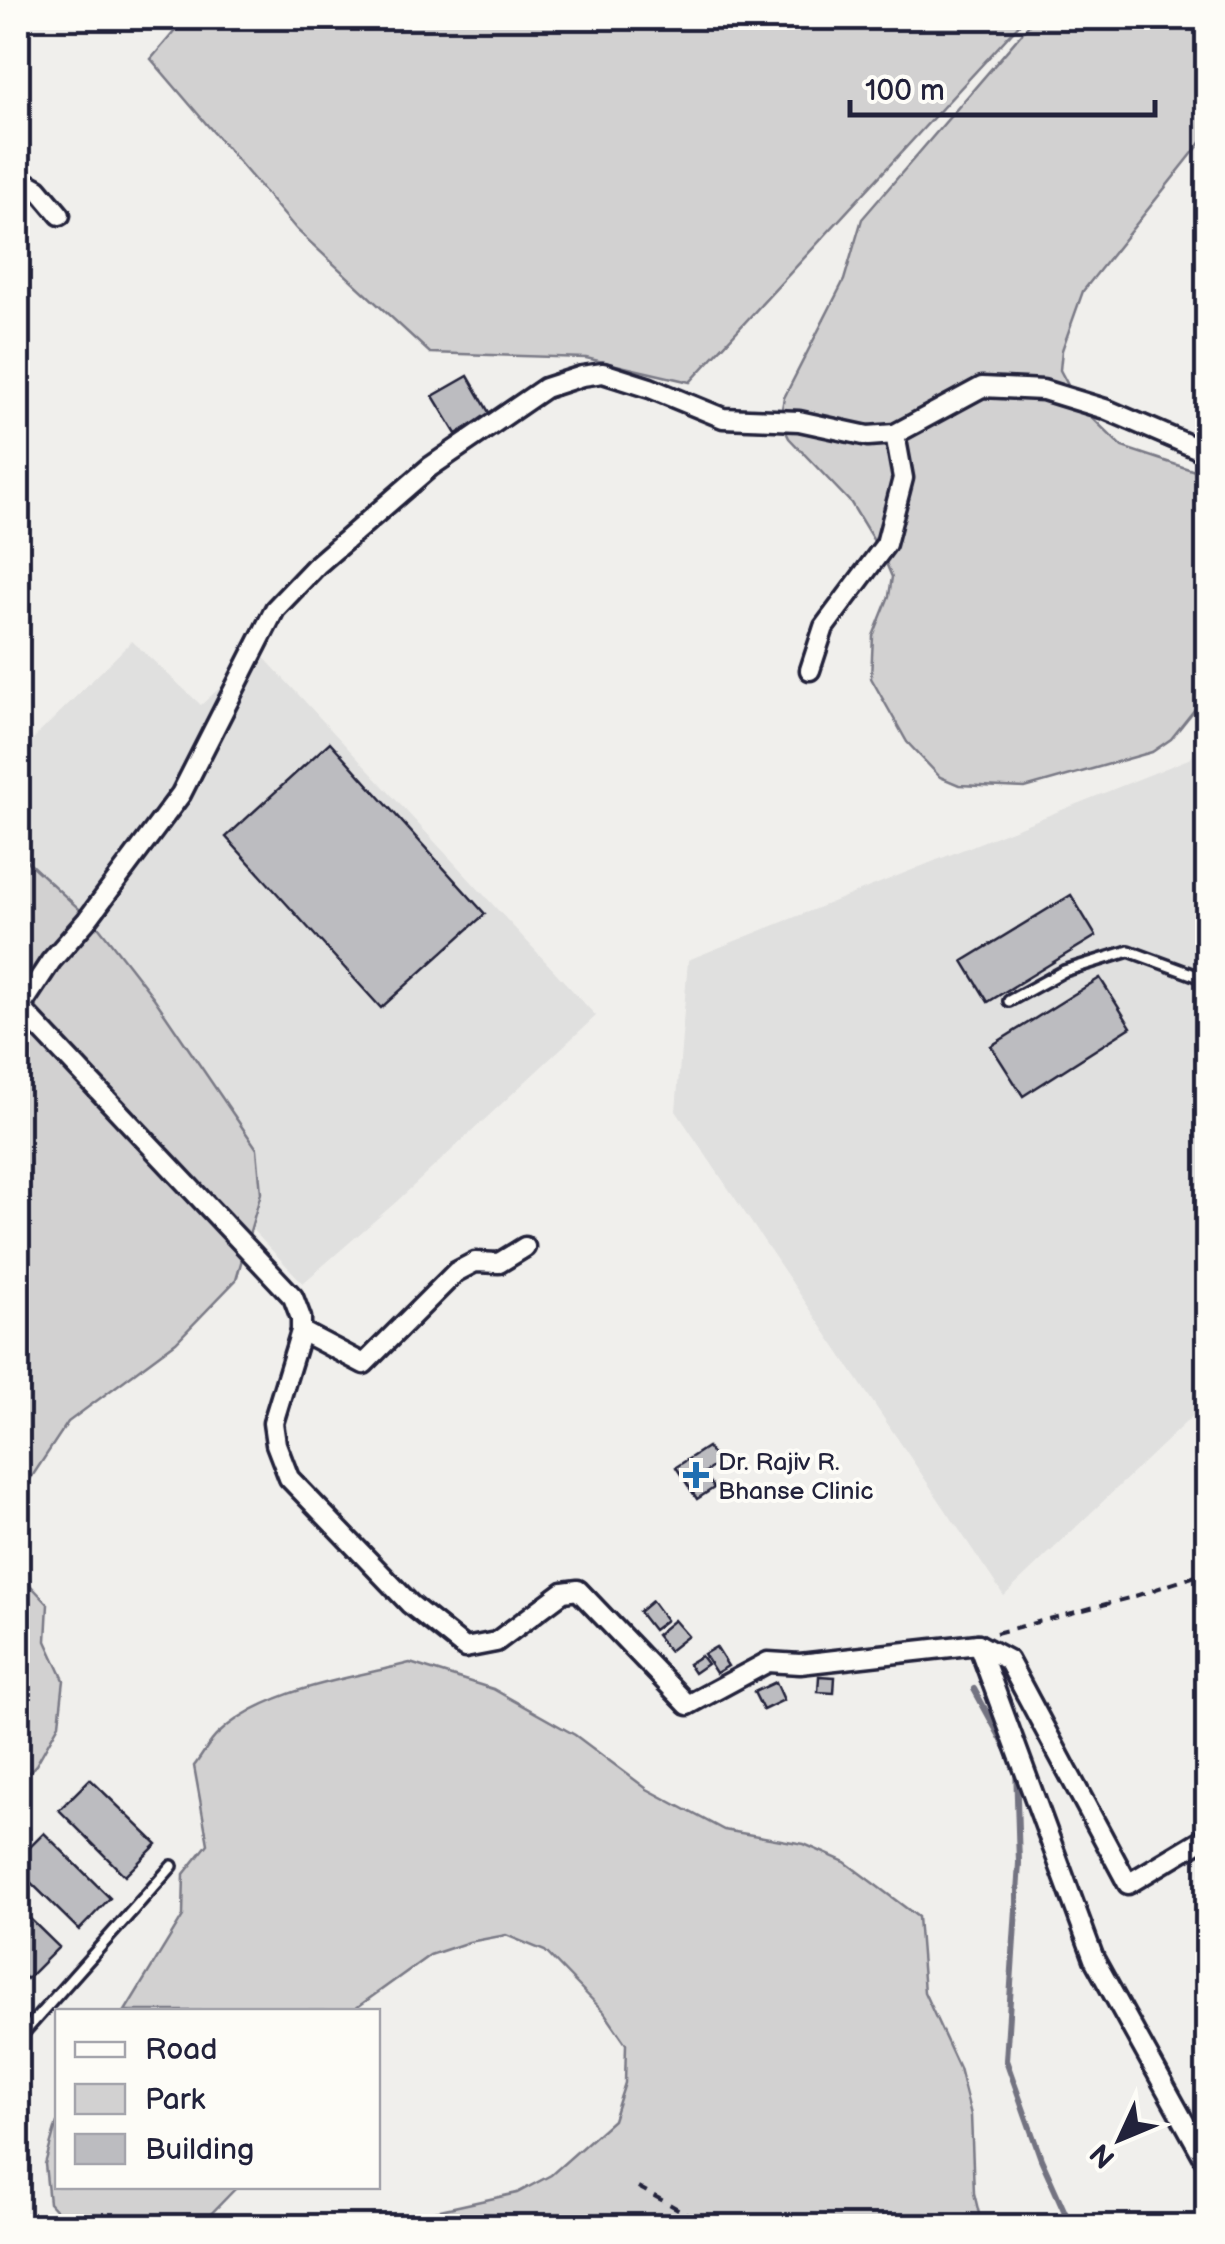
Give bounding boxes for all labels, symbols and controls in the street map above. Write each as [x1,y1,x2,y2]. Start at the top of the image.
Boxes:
scale bar [850,55,1155,117]
text: 100 m [865,73,945,109]
place label: Dr. Rajiv R. Bhanse Clinic [718,1447,874,1507]
marker: Dr. Rajiv R. Bhanse Clinic [683,1462,709,1488]
legend [55,2009,380,2189]
text: Road [145,2032,218,2068]
text: Park [145,2082,205,2118]
north arrow [1070,2089,1170,2189]
text: Building [145,2132,254,2168]
text: N [1084,2136,1122,2174]

